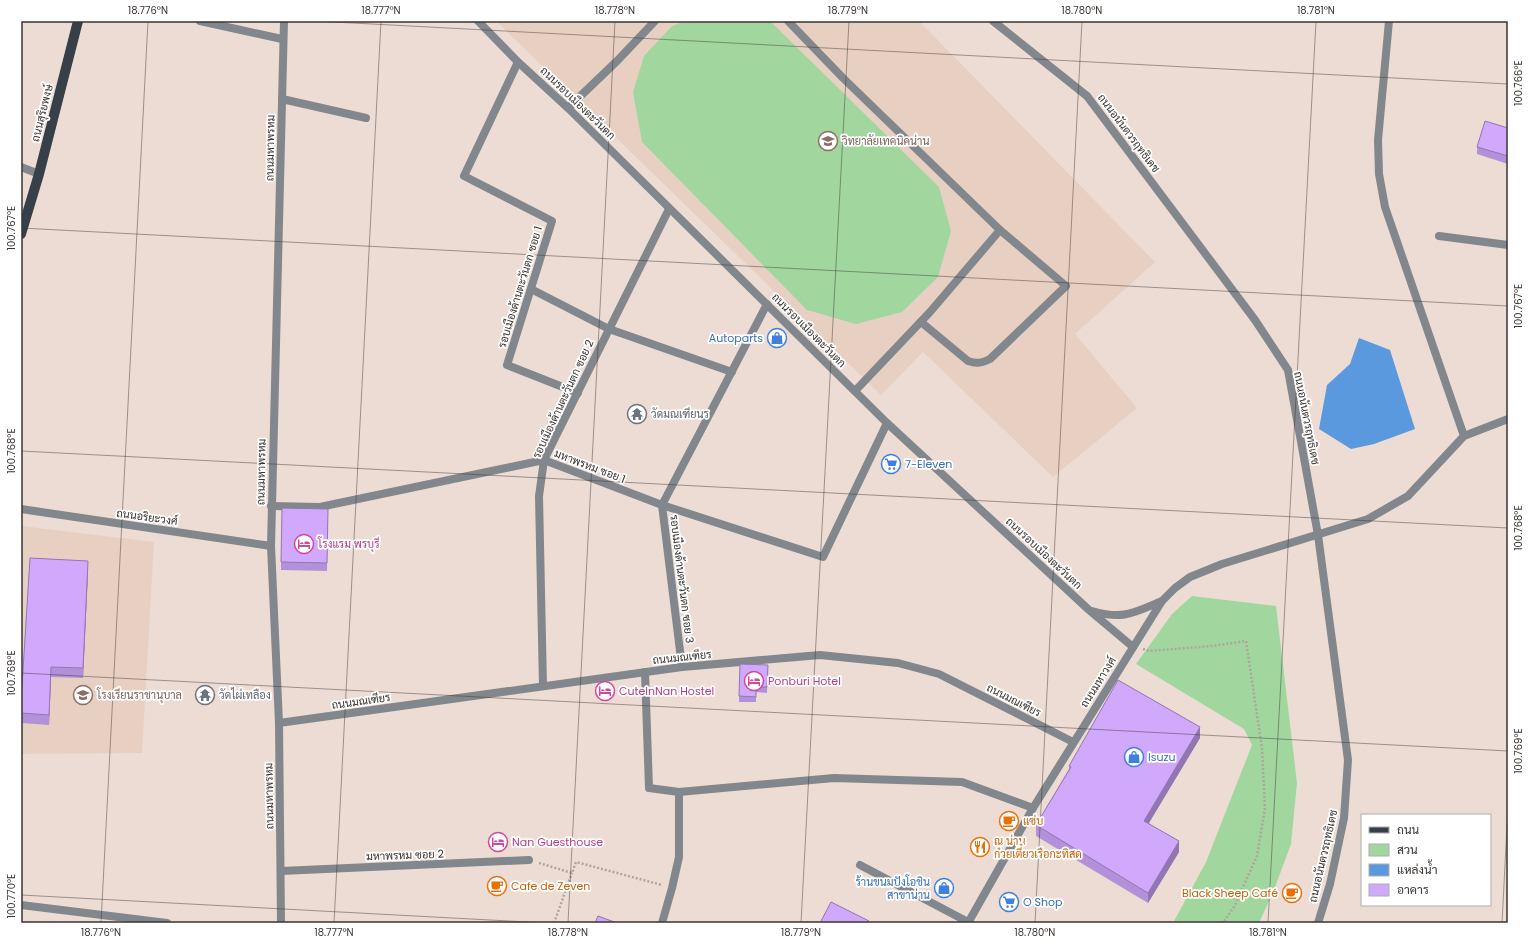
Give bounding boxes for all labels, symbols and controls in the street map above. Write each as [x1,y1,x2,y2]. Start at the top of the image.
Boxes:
text: 18.776°N [128,3,168,18]
text: 18.777°N [361,3,401,18]
text: 18.778°N [595,3,635,18]
text: 18.779°N [828,3,868,18]
text: 18.780°N [1062,3,1102,18]
text: 18.781°N [1297,3,1335,18]
text: 100.766°E [1511,60,1526,106]
street label: ถนนรอบเมืองตะวันตก [537,63,619,143]
street label: ถนนสุริยพงษ์ [27,82,58,144]
street label: ถนนอนันตวรฤทธิเดช [1094,90,1164,176]
street label: ถนนมหาพรหม [261,115,279,181]
school or university icon: วิทยาลัยเทคนิคน่าน [817,130,839,152]
place label: วิทยาลัยเทคนิคน่าน [842,133,929,149]
text: 100.767°E [4,206,19,250]
street label: รอบเมืองด้านตะวันตก ซอย 1 [494,224,546,350]
text: 100.767°E [1511,284,1526,328]
street label: ถนนรอบเมืองตะวันตก [768,289,850,371]
shop icon: Autoparts [766,327,788,349]
place label: Autoparts [709,330,763,346]
street label: รอบเมืองด้านตะวันตก ซอย 2 [528,337,598,461]
street label: ถนนอนันตวรฤทธิเดช [1290,370,1324,466]
temple icon: วัดมณเฑียนร [626,403,648,425]
place label: วัดมณเฑียนร [651,406,709,422]
text: 100.768°E [4,428,19,474]
street label: ถนนมหาพรหม [252,439,270,505]
street label: มหาพรหม ซอย 1 [552,445,628,487]
supermarket icon: 7-Eleven [880,453,902,475]
place label: 7-Eleven [905,456,952,472]
street label: ถนนอริยะวงศ์ [115,505,179,529]
text: 100.768°E [1511,505,1526,551]
street label: ถนนรอบเมืองตะวันตก [1002,513,1086,593]
street label: รอบเมืองด้านตะวันตก ซอย 3 [666,514,698,644]
hotel icon: โรงแรม พรบุรี [293,533,315,555]
place label: โรงแรม พรบุรี [317,536,380,553]
street label: ถนนมณเฑียร [652,646,712,668]
text: 100.769°E [4,650,19,696]
street label: ถนนมหาวงศ์ [1076,654,1120,710]
hotel icon: Ponburi Hotel [743,670,765,692]
place label: Ponburi Hotel [768,673,841,689]
street label: ถนนมณเฑียร [984,679,1044,721]
hotel icon: CuteInNan Hostel [594,680,616,702]
place label: CuteInNan Hostel [619,683,714,699]
school or university icon: โรงเรียนราชานุบาล [72,684,94,706]
temple icon: วัดไผ่เทลือง [194,684,216,706]
place label: โรงเรียนราชานุบาล [96,687,182,704]
place label: วัดไผ่เทลือง [219,687,271,703]
street label: ถนนมณเฑียร [331,689,391,713]
text: 100.769°E [1511,728,1526,774]
shop icon: Isuzu [1123,746,1145,768]
place label: Isuzu [1148,749,1176,765]
street label: ถนนมหาพรหม [260,763,278,829]
street label: ถนนอนันตวรฤทธิเดช [1305,808,1342,904]
cafe icon: แซ่บ [998,810,1020,832]
place label: แซ่บ [1023,813,1043,829]
legend [1361,814,1491,906]
text: ถนน [1397,821,1420,838]
hotel icon: Nan Guesthouse [487,831,509,853]
place label: ณ น่าน ก๋วยเตี๋ยวเรือกะทิสด [994,833,1082,862]
place label: Nan Guesthouse [512,834,603,850]
restaurant icon: ณ น่าน ก๋วยเตี๋ยวเรือกะทิสด [969,836,991,858]
text: สวน [1397,841,1418,858]
street label: มหาพรหม ซอย 2 [366,846,444,864]
text: แหล่งน้ำ [1397,859,1437,878]
text: 100.770°E [4,874,19,918]
place label: ร้านขนมปังโอชิน สาขาน่าน [856,874,930,903]
cafe icon: Cafe de Zeven [486,875,508,897]
shop icon: ร้านขนมปังโอชิน สาขาน่าน [933,877,955,899]
place label: Cafe de Zeven [511,878,590,894]
text: อาคาร [1397,881,1429,898]
cafe icon: Black Sheep Café [1281,882,1303,904]
place label: Black Sheep Café [1182,885,1278,901]
supermarket icon: O Shop [998,891,1020,913]
place label: O Shop [1023,894,1063,910]
text: 18.776°N [81,925,121,940]
text: 18.777°N [314,925,354,940]
text: 18.778°N [548,925,588,940]
text: 18.779°N [781,925,821,940]
text: 18.780°N [1015,925,1055,940]
text: 18.781°N [1249,925,1287,940]

